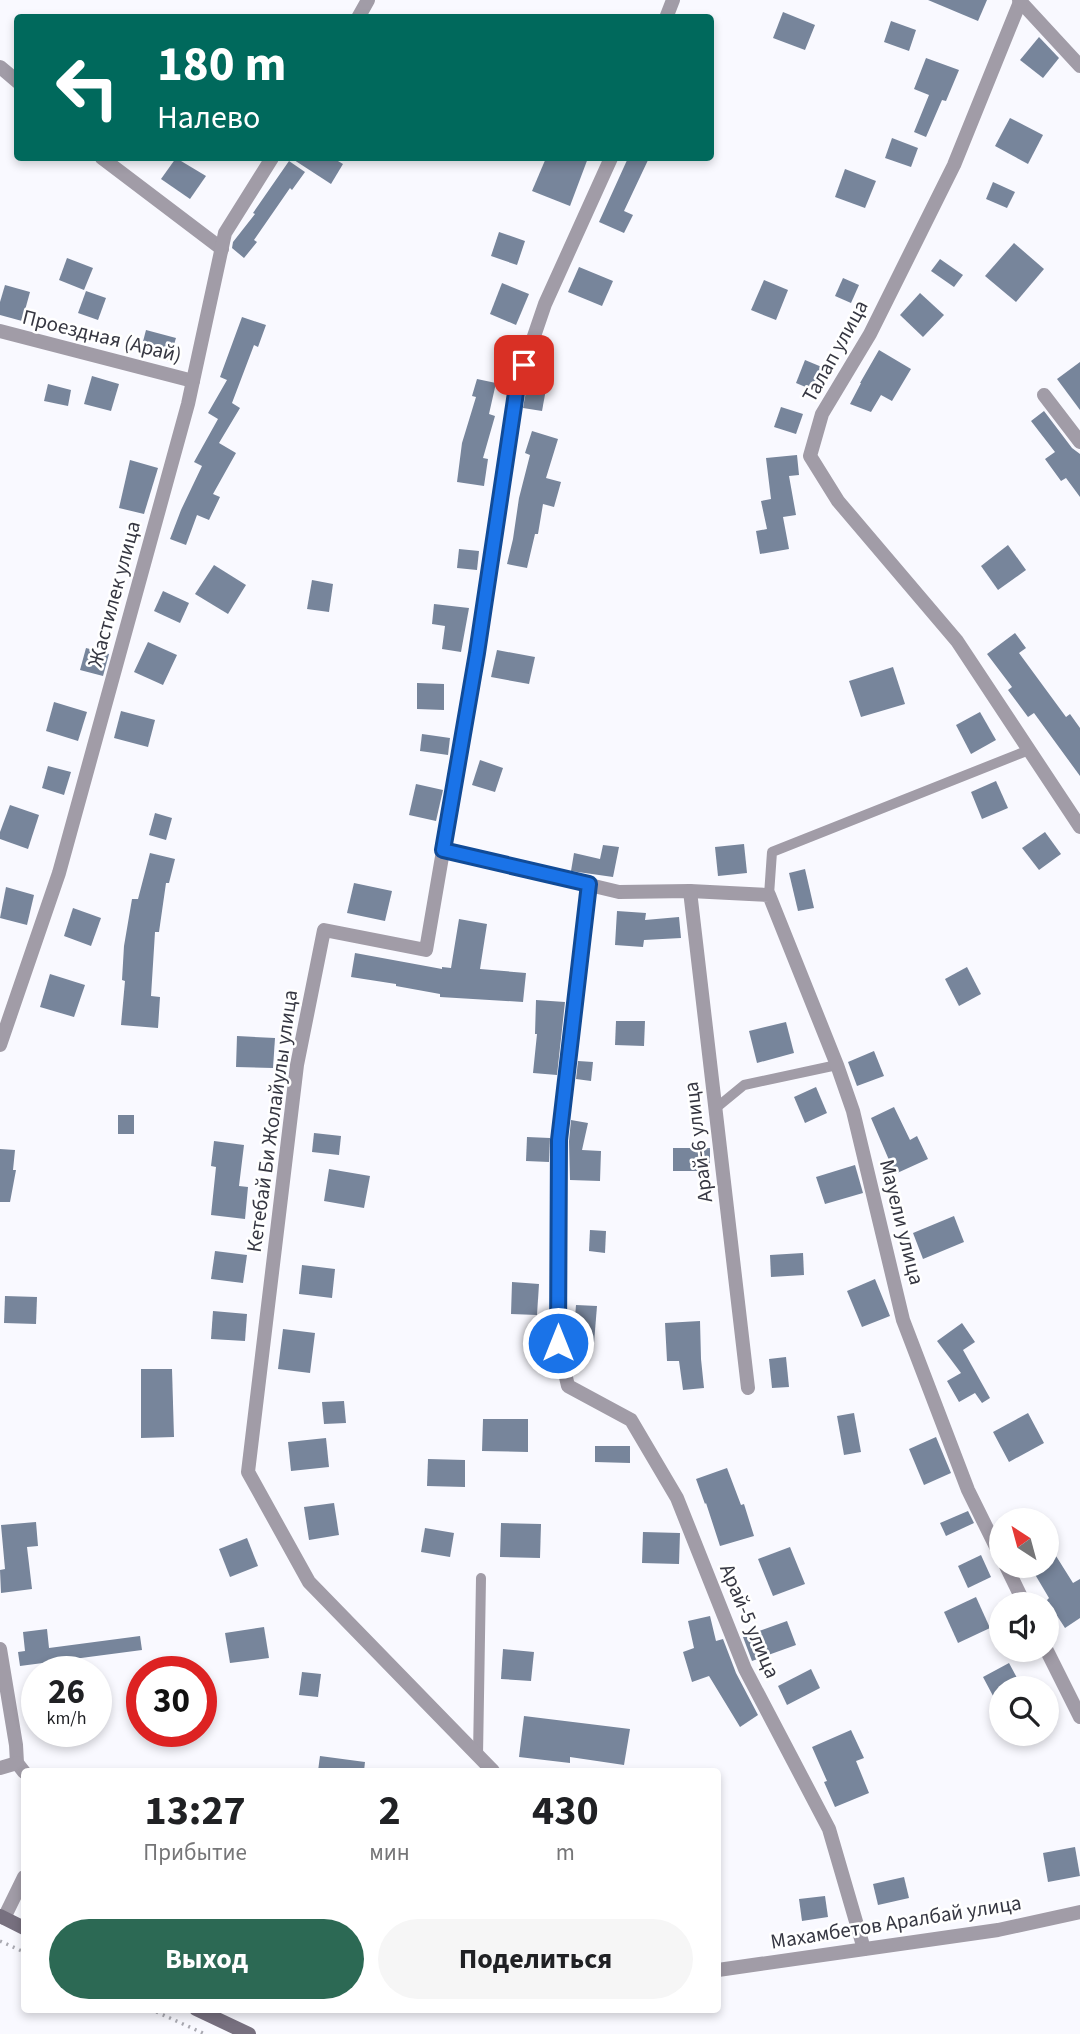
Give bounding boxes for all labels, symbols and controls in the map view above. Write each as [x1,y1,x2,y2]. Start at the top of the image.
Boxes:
text: 180 m [157,30,286,100]
icon: left [42,42,133,133]
text: Налево [157,95,260,141]
street label: Талап улица [795,294,875,408]
street label: Проездная (Арай) [19,302,185,370]
pin [494,335,554,395]
icon: arrive [505,346,543,384]
street label: Жастилек улица [80,518,148,670]
street label: Кетебай Би Жолайулы улица [239,988,305,1254]
street label: Арай-6 улица [676,1080,720,1204]
street label: Мауели улица [872,1156,932,1288]
position arrow [521,1306,595,1380]
north arrow [989,1508,1059,1578]
map controls [989,1508,1059,1746]
street label: Арай-5 улица [712,1559,788,1683]
button: sound [989,1592,1059,1662]
speed limit sign: 30 [126,1656,217,1747]
text: 26 [48,1667,85,1717]
button: search [989,1676,1059,1746]
text: km/h [47,1706,86,1731]
text: 13:27 [144,1781,246,1841]
text: 2 [378,1781,401,1841]
text: 430 [532,1781,599,1841]
text: Прибытие [143,1836,247,1869]
text: мин [369,1836,410,1869]
text: m [556,1836,575,1869]
street label: Махамбетов Аралбай улица [768,1887,1024,1957]
button: Выход [49,1919,364,1999]
button: Поделиться [378,1919,693,1999]

